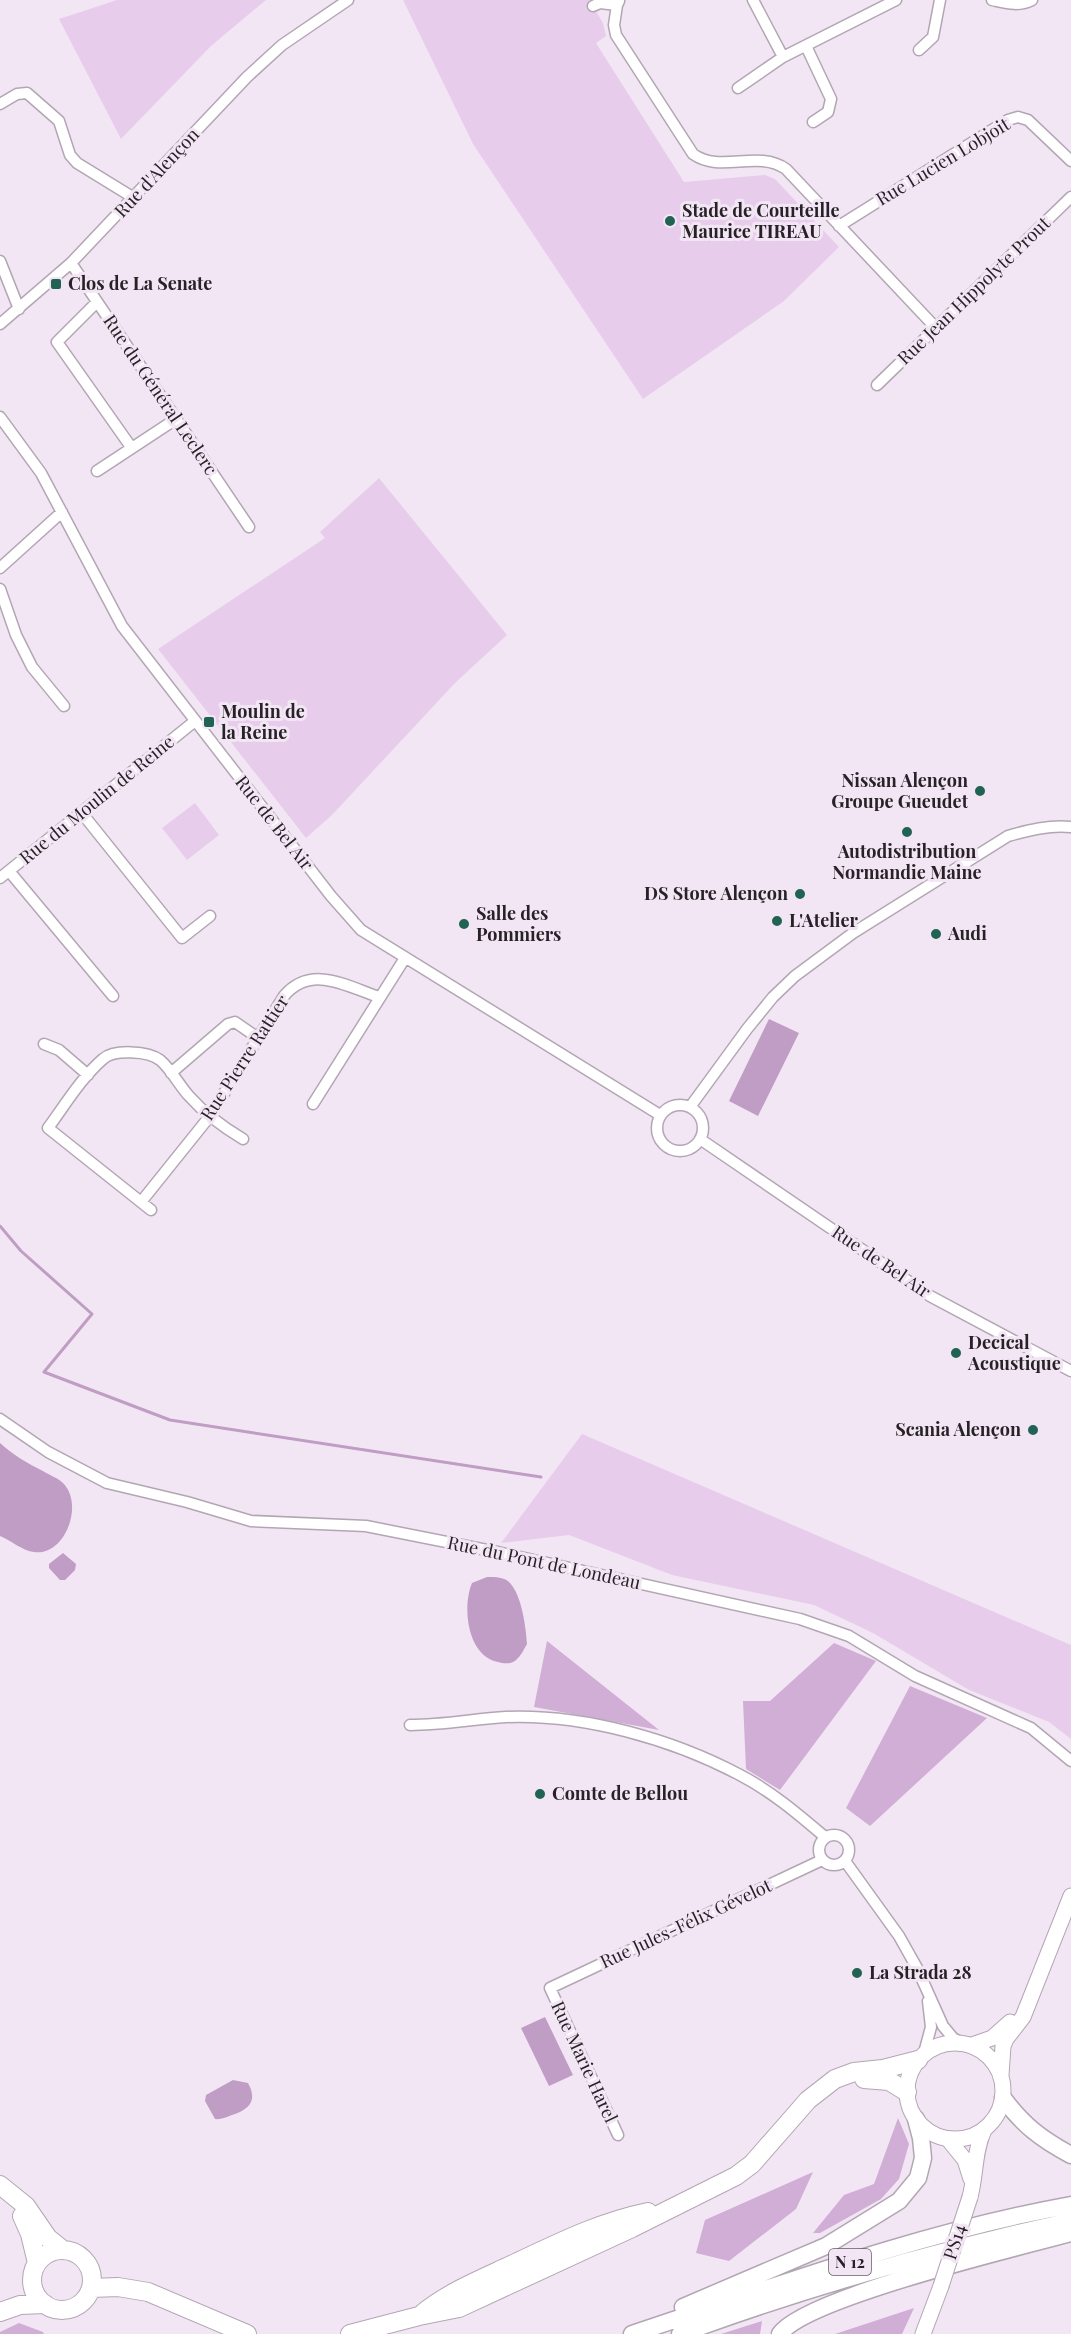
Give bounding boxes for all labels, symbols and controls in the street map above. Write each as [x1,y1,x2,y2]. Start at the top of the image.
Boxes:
street label: Rue Lucien Lobjoit [871,111,1014,211]
street label: Rue d'Alençon [109,122,204,222]
place label: Stade de Courteille Maurice TIREAU [682,198,840,243]
street label: Rue Jean Hippolyte Prout [892,211,1055,369]
marker: Stade de Courteille Maurice TIREAU [663,214,677,228]
place label: Clos de La Senate [68,271,212,295]
marker: Clos de La Senate [49,277,63,291]
street label: Rue du Général Leclerc [98,310,224,479]
place label: Moulin de la Reine [221,699,305,744]
marker: Moulin de la Reine [202,715,216,729]
street label: Rue du Moulin de Reine [14,729,179,869]
place label: Nissan Alençon Groupe Gueudet [831,768,969,813]
street label: Rue de Bel Air [230,770,319,875]
marker: Nissan Alençon Groupe Gueudet [973,784,987,798]
marker: Autodistribution Normandie Maine [900,825,914,839]
place label: Autodistribution Normandie Maine [832,839,982,884]
place label: DS Store Alençon [644,881,788,905]
marker: DS Store Alençon [793,887,807,901]
place label: Salle des Pommiers [476,901,561,946]
place label: L'Atelier [789,908,858,932]
marker: L'Atelier [770,914,784,928]
marker: Salle des Pommiers [457,917,471,931]
place label: Audi [947,921,987,945]
marker: Audi [929,927,943,941]
street label: Rue Pierre Rattier [195,990,294,1125]
street label: Rue de Bel Air [828,1219,935,1303]
place label: Decical Acoustique [967,1330,1061,1375]
marker: Decical Acoustique [949,1346,963,1360]
place label: Scania Alençon [895,1417,1021,1441]
marker: Scania Alençon [1026,1423,1040,1437]
street label: Rue du Pont de Londeau [445,1530,643,1594]
place label: Comte de Bellou [552,1781,688,1805]
marker: Comte de Bellou [533,1787,547,1801]
street label: Rue Jules-Félix Gévelot [596,1873,776,1973]
place label: La Strada 28 [869,1960,972,1984]
marker: La Strada 28 [850,1966,864,1980]
street label: Rue Marie Harel [546,1997,624,2126]
street label: PS14 [937,2221,971,2262]
road number: N 12 [829,2249,871,2275]

